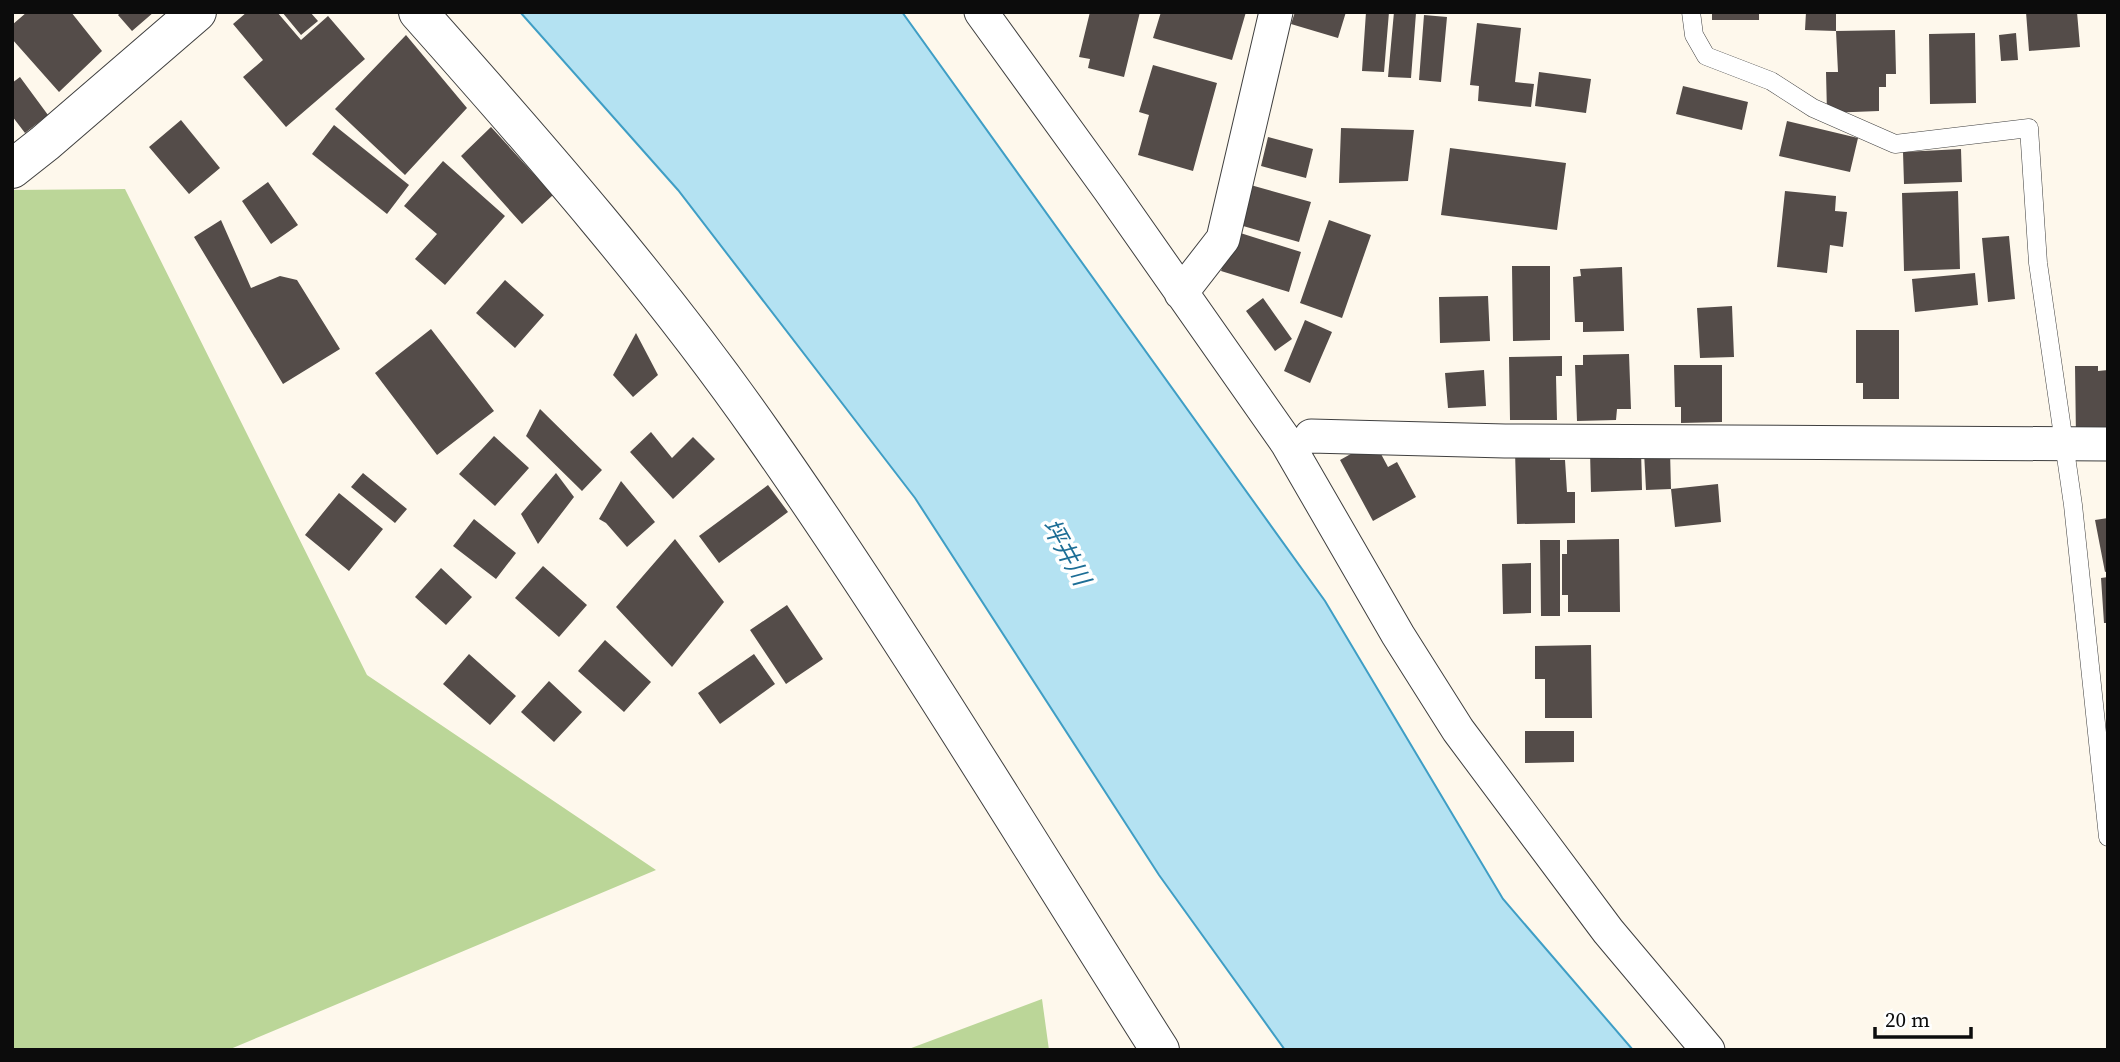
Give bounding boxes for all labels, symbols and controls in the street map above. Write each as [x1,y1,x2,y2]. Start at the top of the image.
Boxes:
water label: 坪井川 [1035,512,1100,594]
scale bar [1875,996,1971,1040]
text: 20 m [1885,1005,1930,1034]

